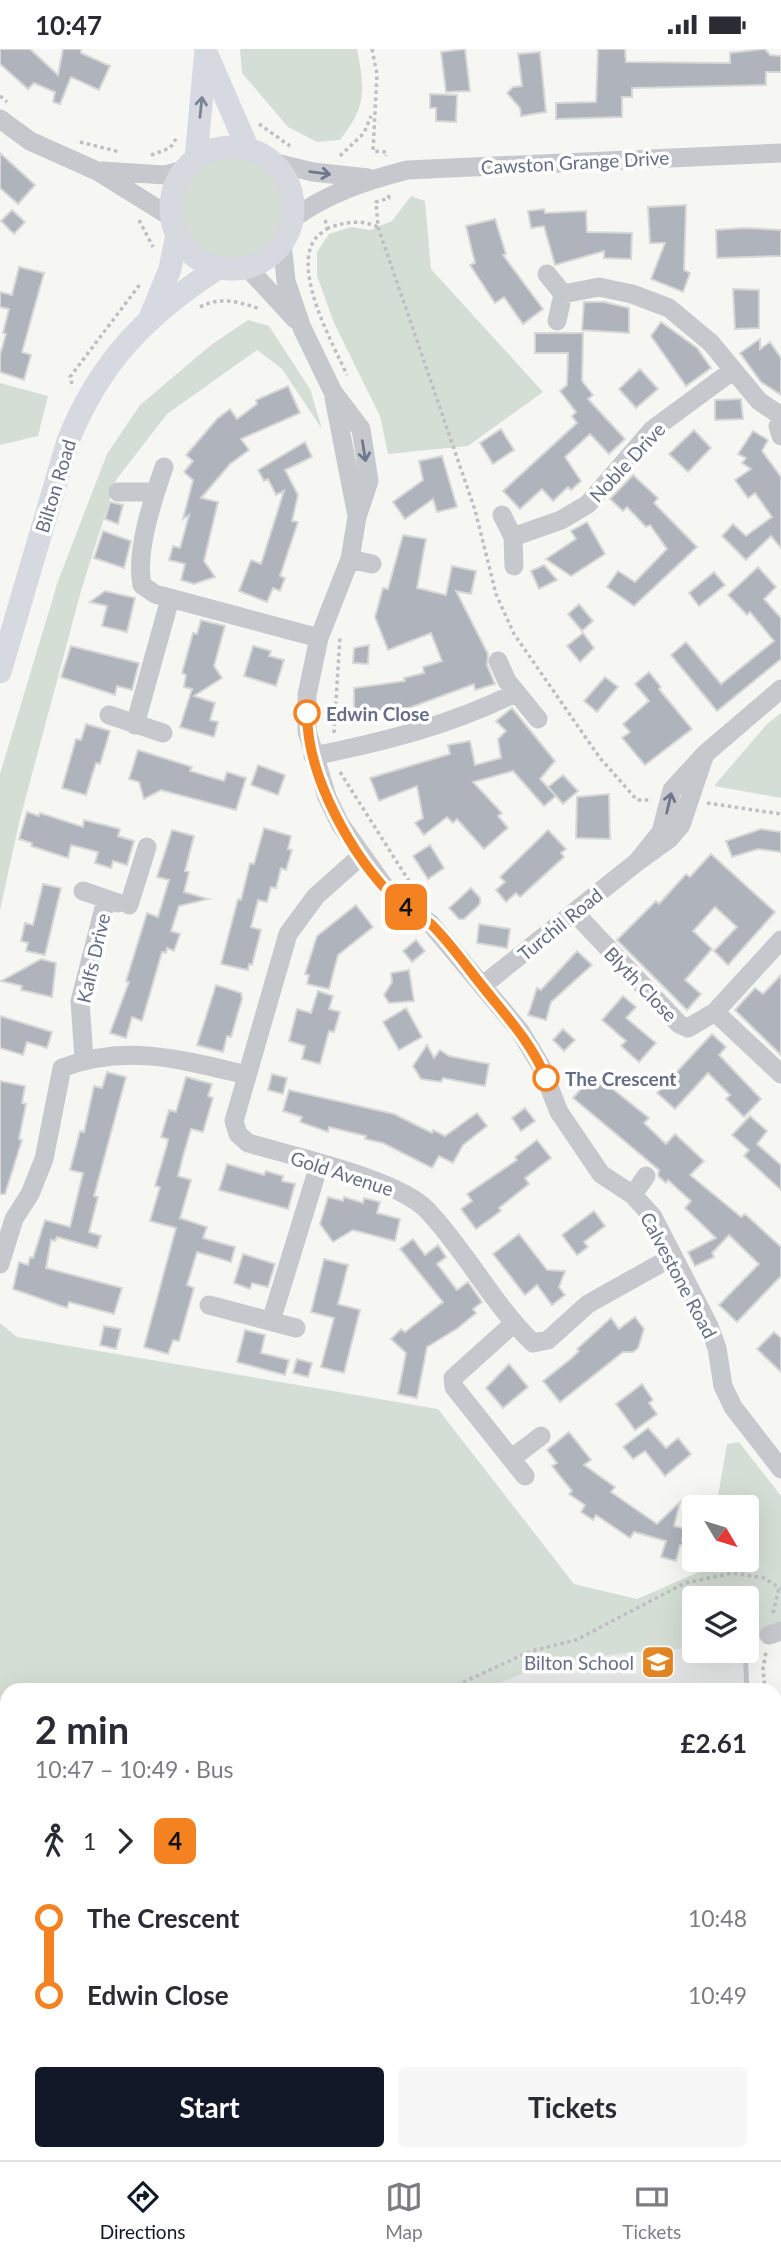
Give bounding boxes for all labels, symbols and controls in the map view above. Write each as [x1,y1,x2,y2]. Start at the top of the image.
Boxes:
text: 10:47 [35,9,102,41]
one-way arrow [195,96,208,118]
street label: Cawston Grange Drive [480,146,670,178]
one-way arrow [309,166,331,179]
street label: Noble Drive [584,417,670,507]
street label: Bilton Road [30,437,80,535]
one-way arrow [358,439,371,462]
marker: Edwin Close [294,700,320,726]
place label: Edwin Close [326,702,429,725]
one-way arrow [663,793,676,815]
street label: Turchil Road [513,883,607,965]
line badge: 4 [383,884,429,930]
text: 4 [399,892,413,921]
street label: Kalfs Drive [72,911,114,1005]
street label: Blyth Close [600,942,682,1026]
marker: The Crescent [533,1065,559,1091]
place label: The Crescent [565,1067,676,1090]
street label: Gold Avenue [288,1146,396,1200]
street label: Calvestone Road [636,1208,722,1342]
north arrow [682,1495,760,1571]
map controls [682,1495,759,1663]
button: layers [682,1586,759,1663]
school or university icon: Bilton School [639,1643,677,1681]
place label: Bilton School [524,1651,634,1674]
text: 2 min [35,1706,129,1752]
text: £2.61 [681,1727,747,1759]
text: 10:47 – 10:49 · Bus [35,1755,234,1783]
icon: walk [35,1822,73,1860]
icon: forward [106,1822,144,1860]
text: 4 [168,1826,182,1855]
text: 1 [83,1827,96,1855]
text: The Crescent [87,1902,239,1934]
text: 10:48 [688,1904,747,1932]
text: Edwin Close [87,1979,229,2011]
text: 10:49 [688,1981,747,2009]
button: Start [35,2067,384,2147]
button: Tickets [398,2067,747,2147]
tab: Directions [100,2178,185,2243]
tab: Map [385,2178,423,2243]
tab: Tickets [622,2178,681,2243]

